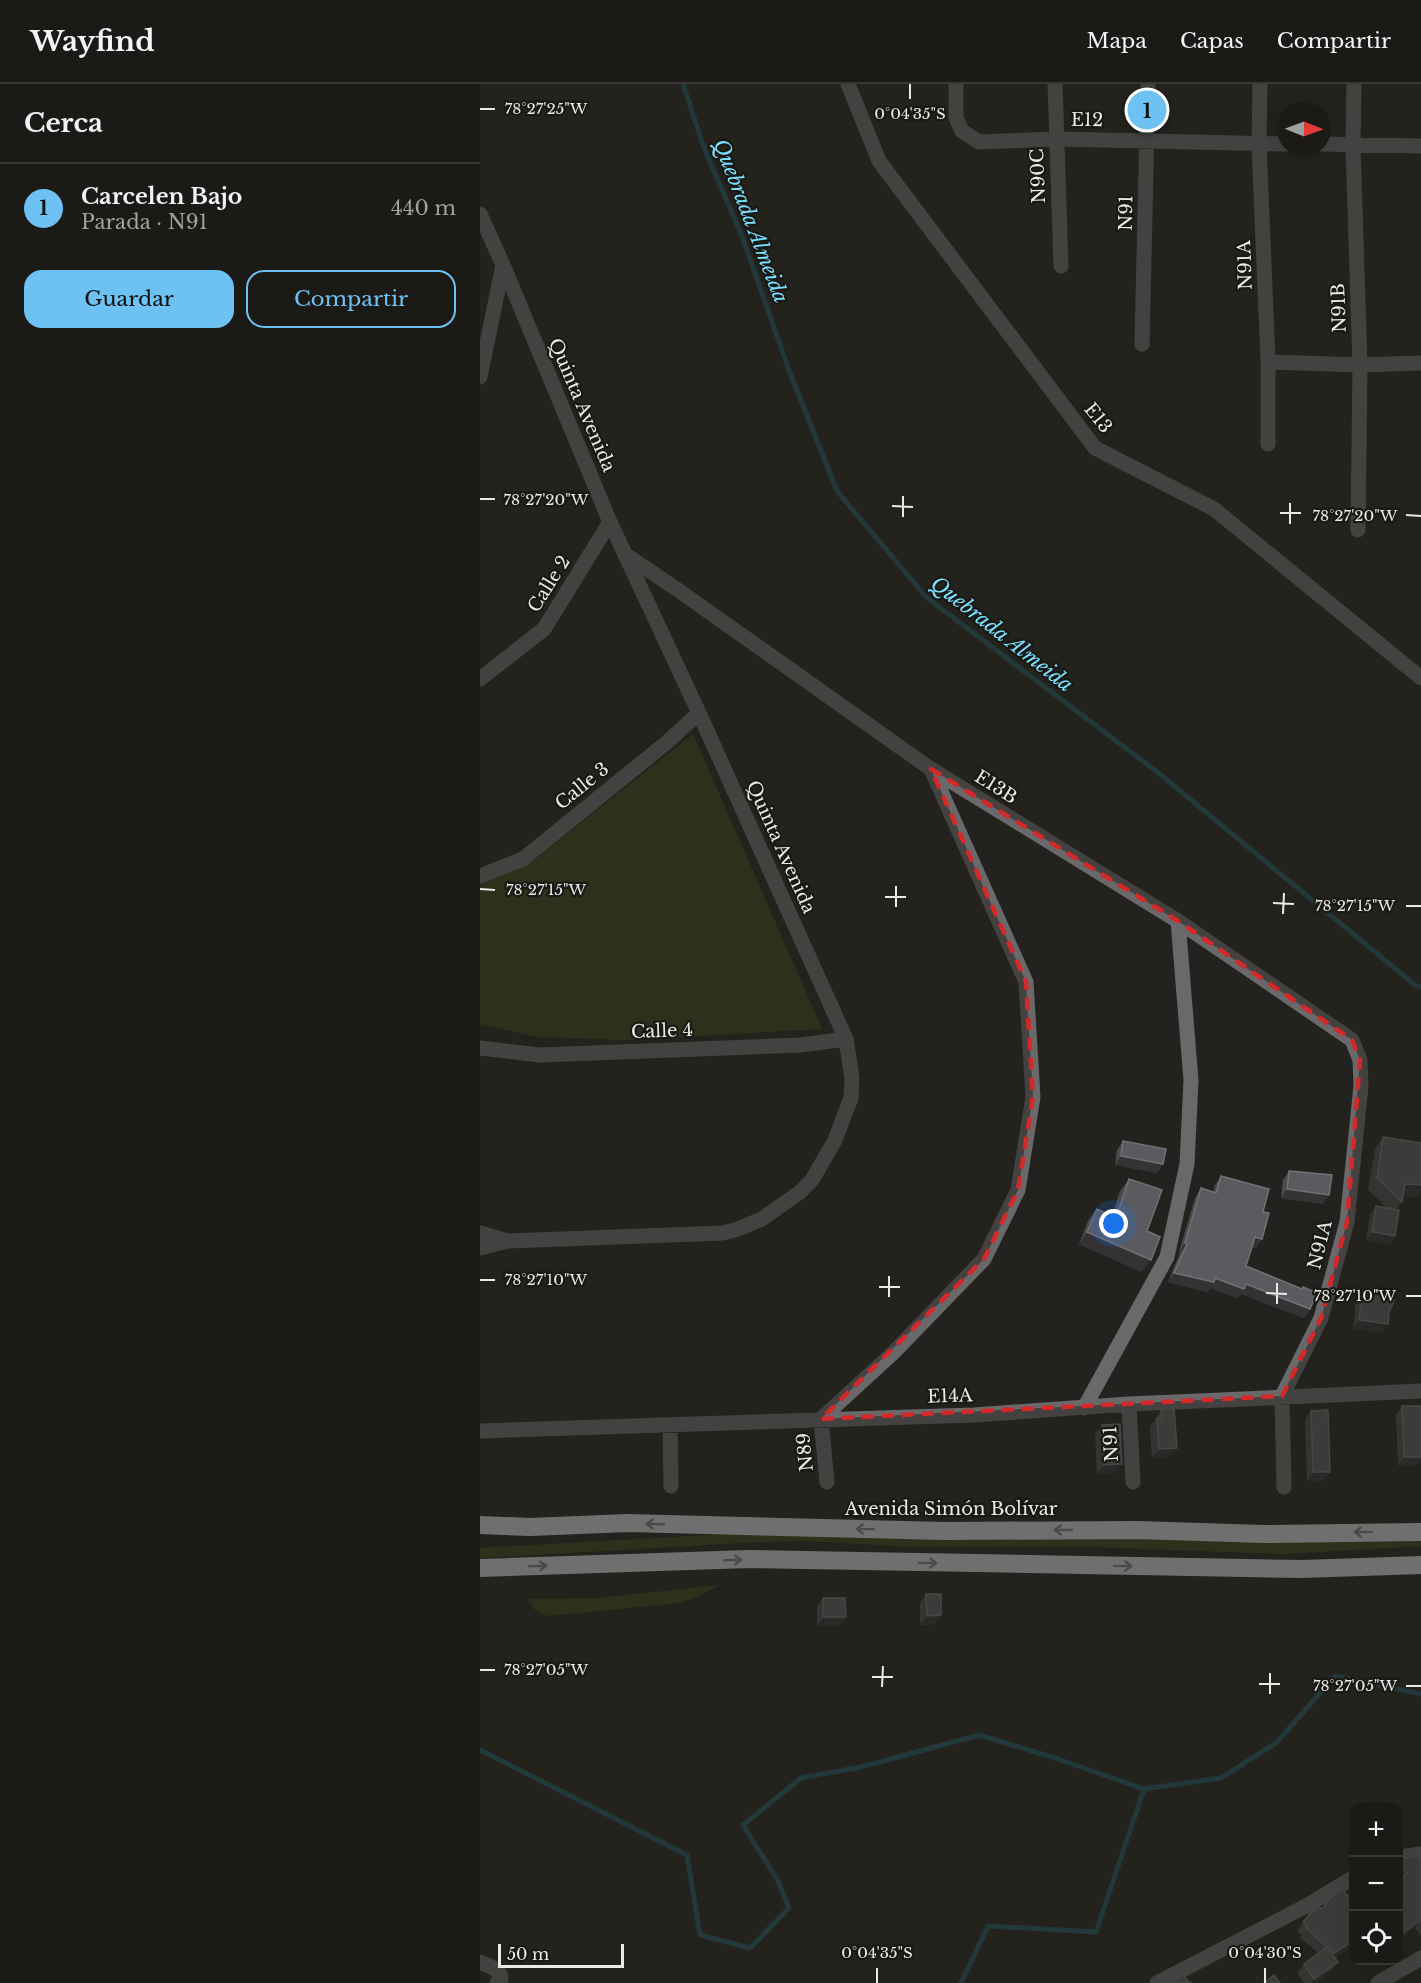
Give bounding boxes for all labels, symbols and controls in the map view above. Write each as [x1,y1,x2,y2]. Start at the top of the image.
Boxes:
text: Wayfind [30,24,155,59]
text: Mapa [1087,28,1147,54]
text: Capas [1180,28,1244,54]
text: Compartir [1277,28,1391,54]
pin: 1 [1128,87,1166,132]
text: 78°27'25"W [505,99,588,118]
north arrow [1277,102,1331,156]
text: 0°04'35"S [874,104,946,123]
text: Cerca [24,107,103,139]
street label: E12 [1071,109,1103,131]
water label: Quebrada Almeida [709,136,793,306]
street label: N90C [1026,148,1050,204]
text: Carcelen Bajo [81,183,242,210]
street label: N91 [1115,195,1137,231]
text: 1 [39,196,48,220]
text: 440 m [391,196,456,220]
text: Parada · N91 [81,210,208,234]
street label: N91A [1233,239,1257,290]
button: Guardar [24,270,234,328]
button: Compartir [246,270,456,328]
street label: N91B [1327,283,1351,333]
street label: Quinta Avenida [544,335,620,475]
street label: E13 [1079,399,1117,437]
text: 78°27'20"W [504,490,589,509]
text: 78°27'20"W [1313,506,1398,525]
street label: Calle 2 [523,552,575,616]
water label: Quebrada Almeida [926,571,1078,697]
street label: Calle 3 [551,758,613,814]
street label: E13B [971,765,1021,809]
street label: Quinta Avenida [742,777,820,917]
text: 78°27'15"W [506,880,586,899]
text: 78°27'15"W [1315,896,1395,915]
street label: Calle 4 [631,1019,693,1043]
your location [1099,1209,1128,1238]
street label: N91A [1303,1217,1337,1272]
text: 78°27'10"W [505,1270,588,1289]
text: 78°27'10"W [1314,1286,1397,1305]
street label: E14A [927,1384,974,1408]
street label: N91 [1099,1426,1123,1462]
street label: N89 [792,1432,818,1472]
street label: Avenida Simón Bolívar [844,1498,1058,1520]
one-way arrow [645,1518,665,1530]
one-way arrow [856,1524,876,1535]
one-way arrow [1053,1524,1073,1536]
one-way arrow [1353,1527,1373,1538]
one-way arrow [723,1554,743,1565]
one-way arrow [918,1557,938,1569]
one-way arrow [528,1560,548,1571]
one-way arrow [1113,1561,1133,1572]
text: 78°27'05"W [504,1660,588,1679]
text: 78°27'05"W [1313,1676,1397,1695]
map controls [1349,1803,1403,1965]
button: + [1349,1803,1403,1857]
button: − [1349,1857,1403,1911]
button: locate [1349,1911,1403,1965]
scale bar [498,1941,624,1968]
text: 0°04'35"S [841,1943,913,1962]
text: 0°04'30"S [1228,1943,1302,1962]
text: 50 m [507,1944,549,1964]

